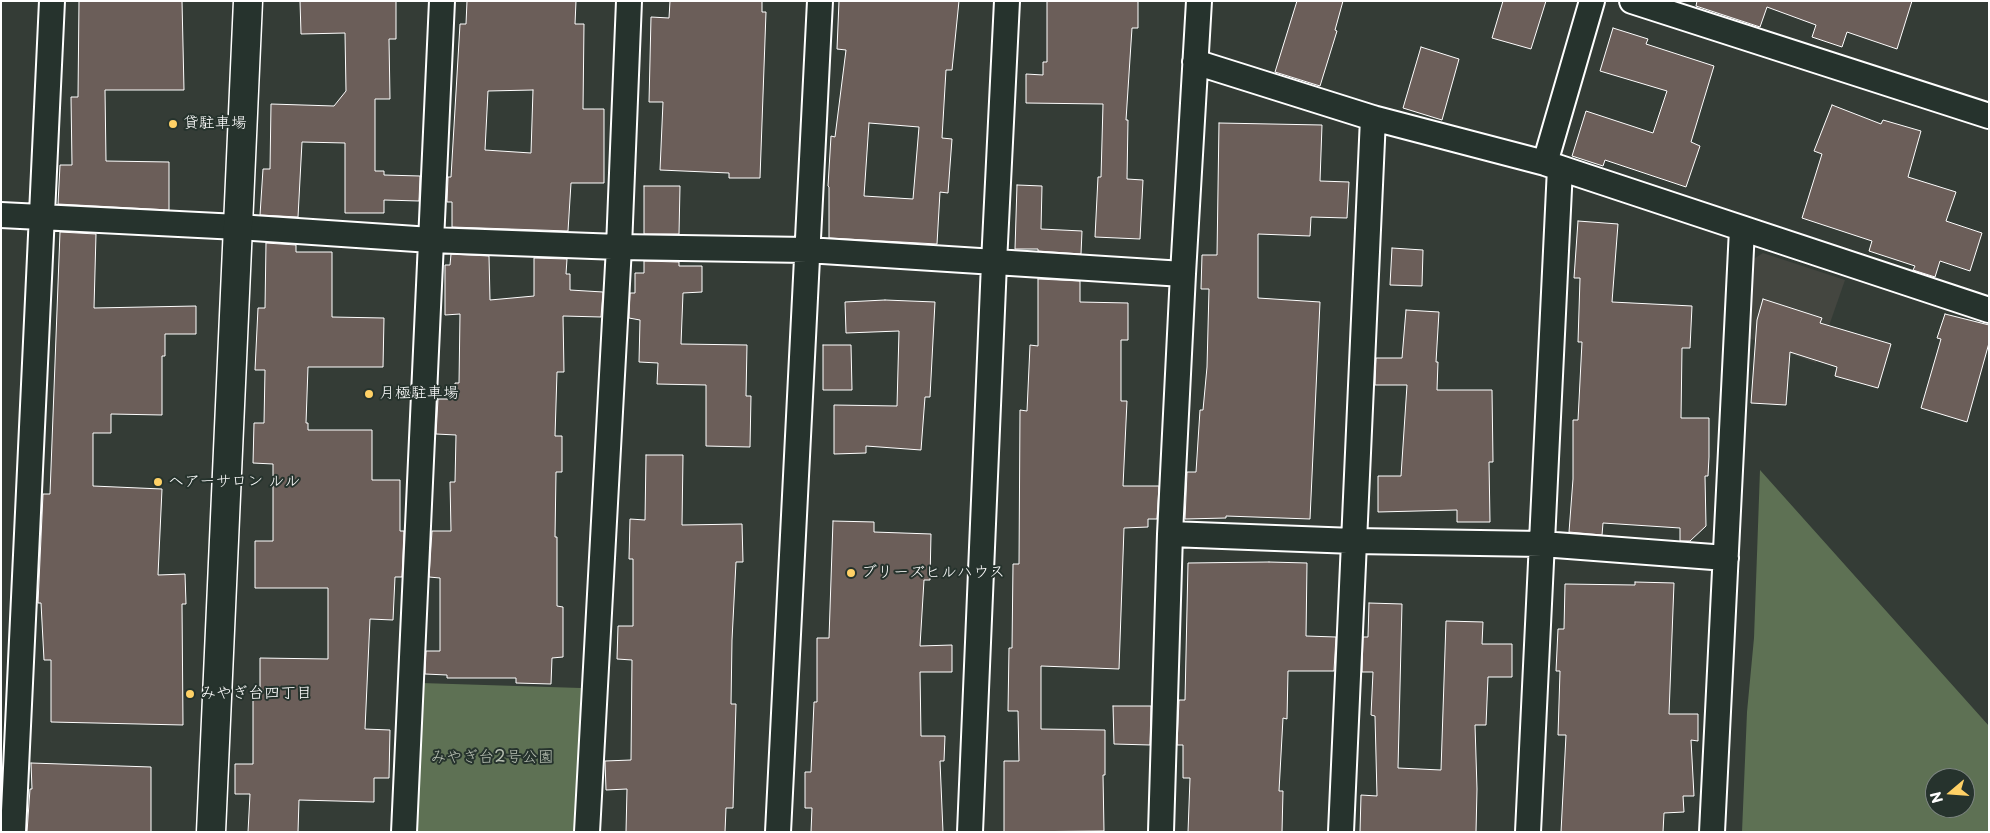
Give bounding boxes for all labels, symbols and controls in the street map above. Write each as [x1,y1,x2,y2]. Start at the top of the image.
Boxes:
place label: 貸駐車場 [183,114,247,134]
marker: 貸駐車場 [167,118,179,130]
place label: 月極駐車場 [379,384,459,404]
marker: 月極駐車場 [363,388,375,400]
place label: ヘアーサロン ルル [168,472,301,492]
marker: ヘアーサロン ルル [152,476,164,488]
place label: ブリーズヒルハウス [861,563,1005,583]
marker: ブリーズヒルハウス [845,567,857,579]
place label: みやぎ台四丁目 [200,684,312,704]
marker: みやぎ台四丁目 [184,688,196,700]
park label: みやぎ台2号公園 [430,748,554,768]
north arrow [1925,768,1975,818]
text: N [1925,789,1948,806]

